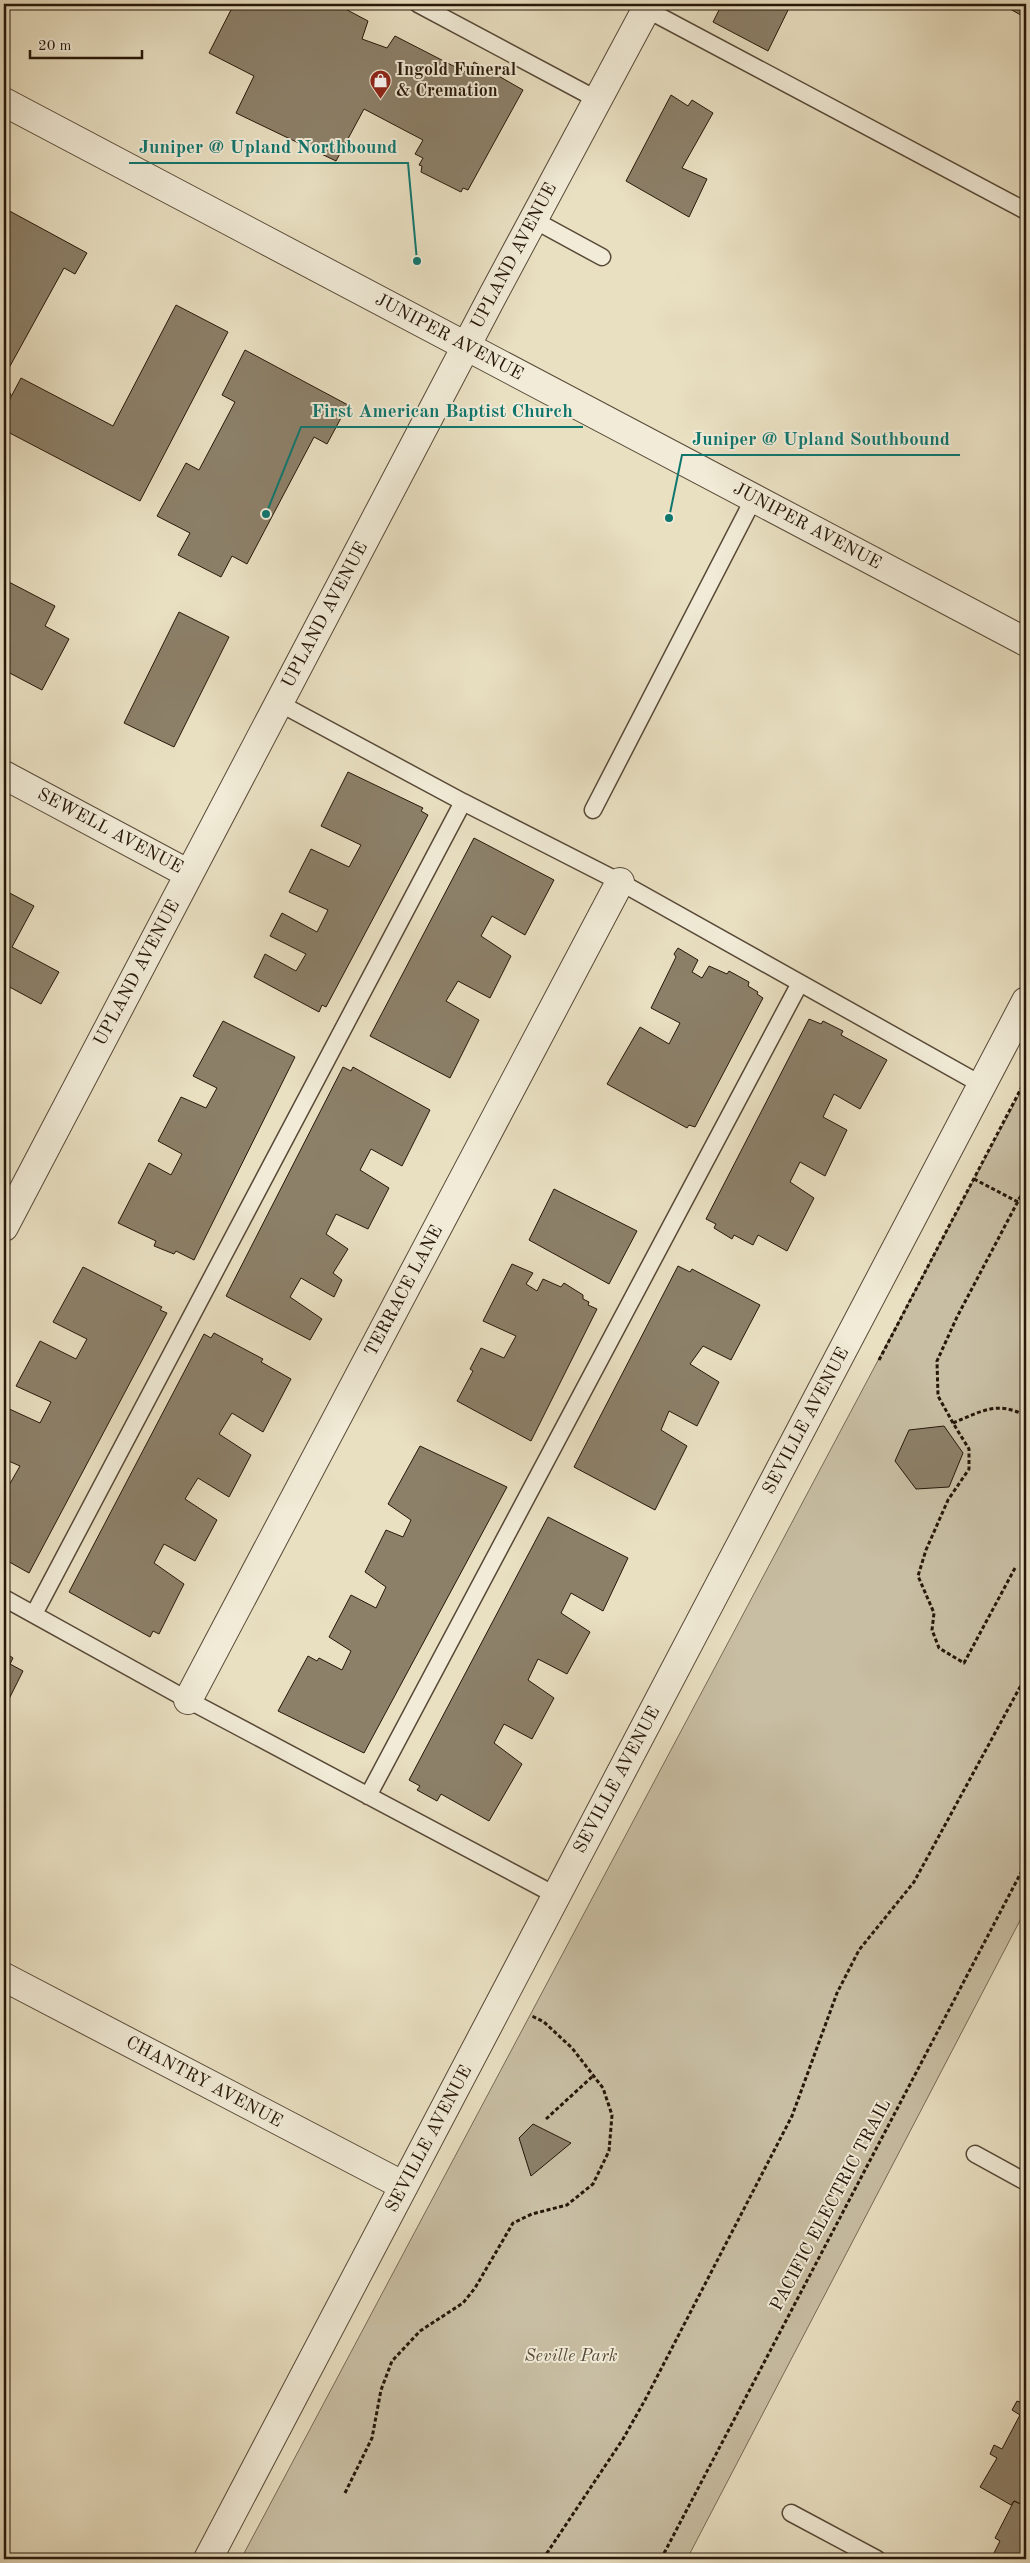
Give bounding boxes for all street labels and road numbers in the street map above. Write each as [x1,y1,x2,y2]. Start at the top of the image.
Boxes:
street label: UPLAND AVENUE [468,180,560,332]
street label: JUNIPER AVENUE [372,290,526,384]
street label: JUNIPER AVENUE [730,479,884,573]
street label: UPLAND AVENUE [279,539,371,691]
street label: SEWELL AVENUE [34,785,186,877]
street label: UPLAND AVENUE [91,897,183,1049]
street label: TERRACE LANE [362,1223,446,1359]
street label: SEVILLE AVENUE [760,1345,852,1497]
street label: SEVILLE AVENUE [571,1704,663,1856]
street label: CHANTRY AVENUE [123,2033,285,2131]
street label: SEVILLE AVENUE [383,2063,475,2215]
street label: PACIFIC ELECTRIC TRAIL [767,2096,895,2314]

